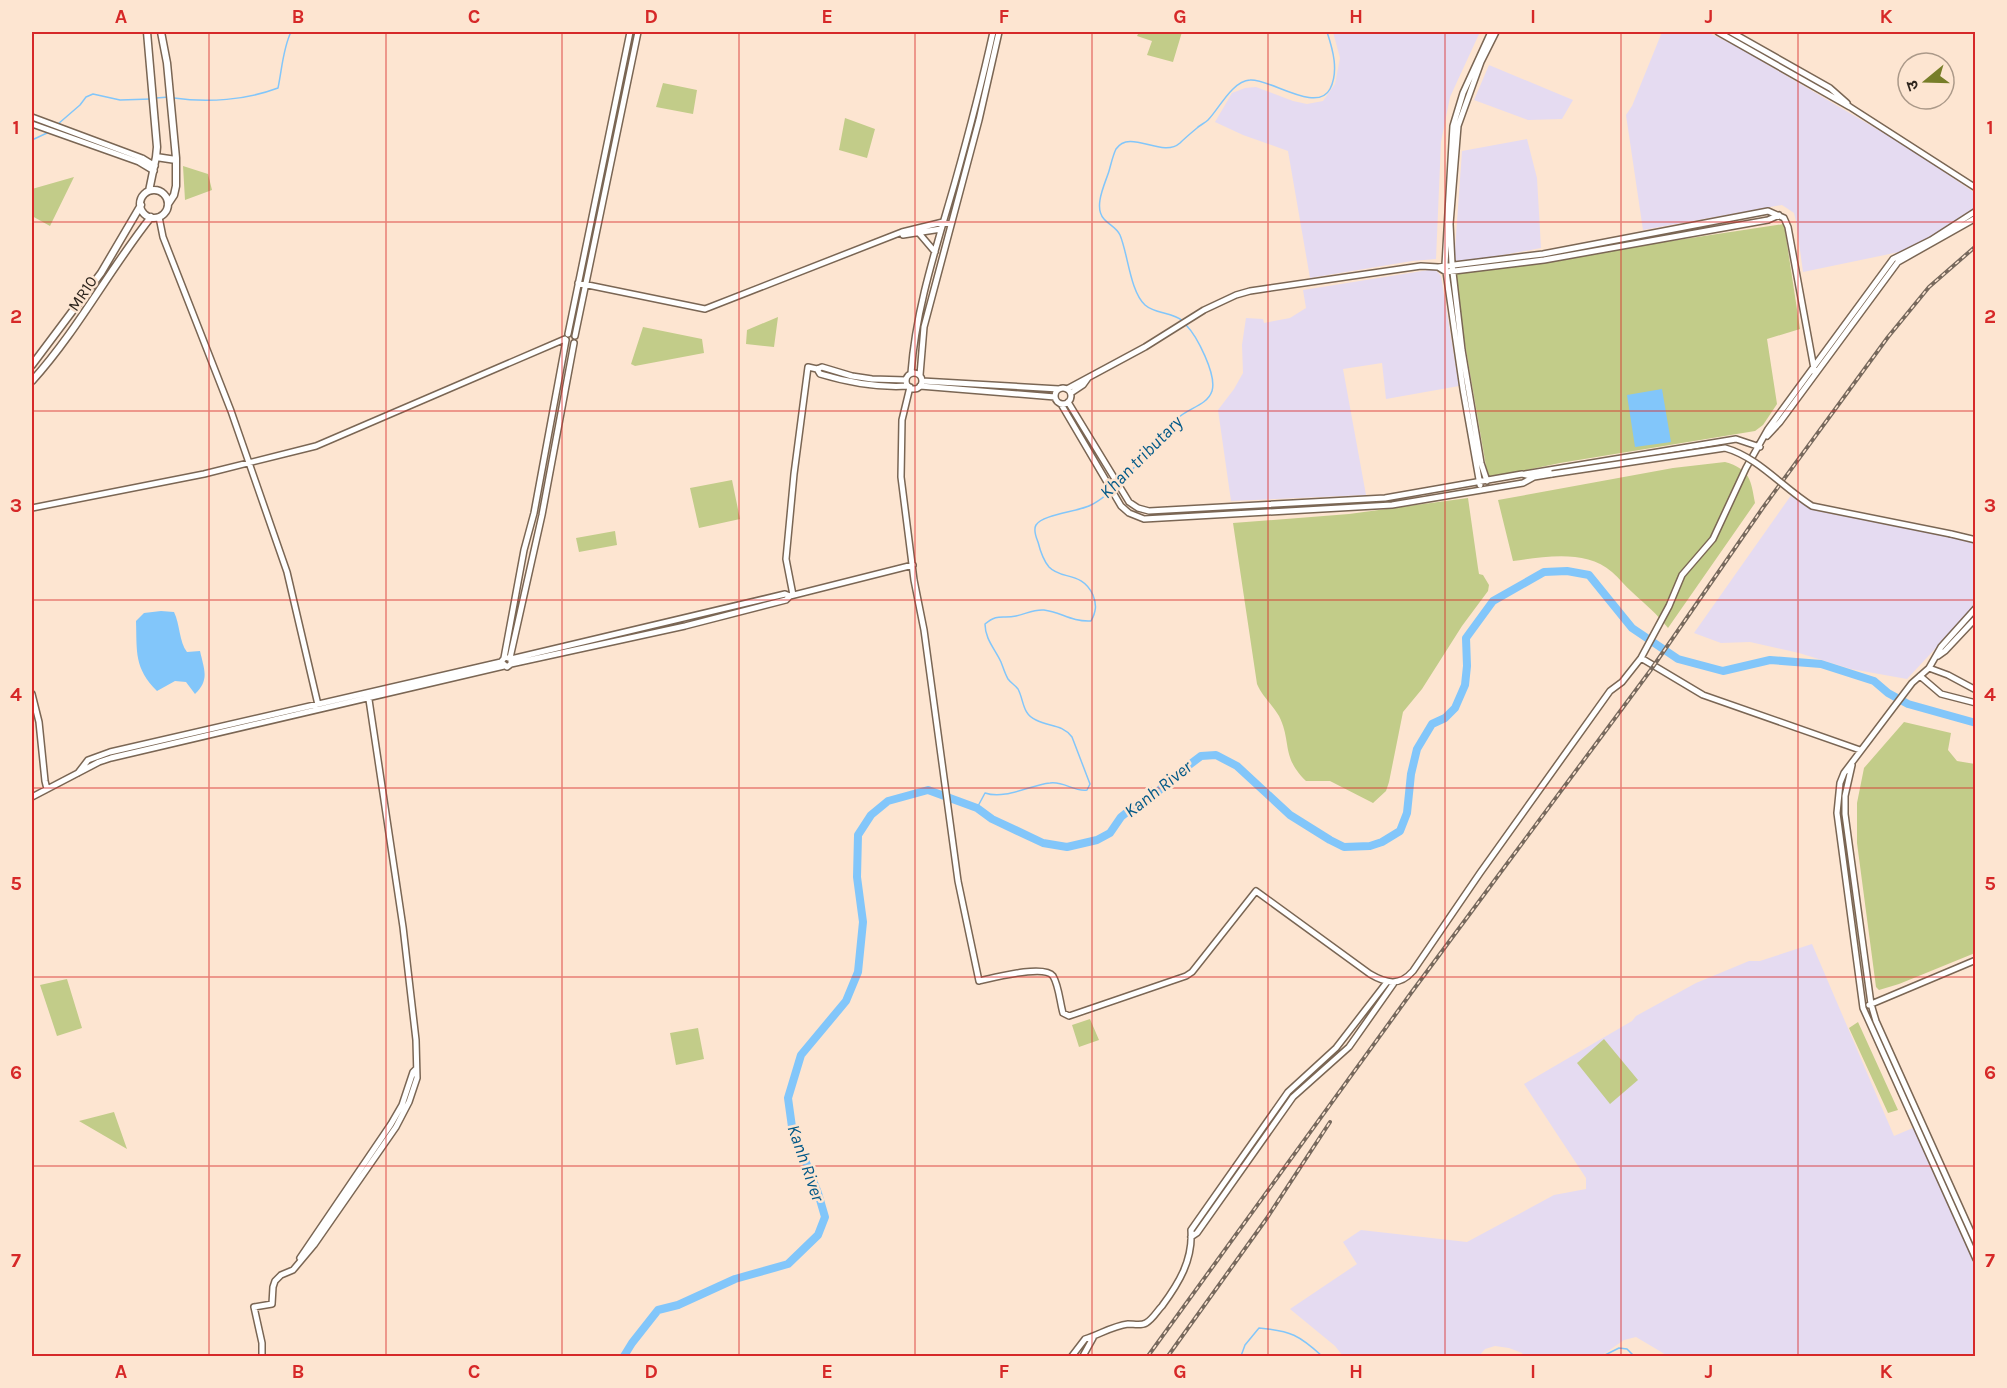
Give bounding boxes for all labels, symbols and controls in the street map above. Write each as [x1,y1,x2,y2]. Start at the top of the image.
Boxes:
text: A [115,5,128,28]
text: B [292,5,304,28]
text: C [468,5,480,28]
text: D [644,5,658,28]
text: E [821,5,833,28]
text: F [999,5,1010,28]
text: G [1173,5,1187,28]
text: H [1349,5,1363,28]
text: I [1530,5,1536,28]
text: J [1705,5,1713,28]
text: K [1879,5,1893,28]
north arrow [1896,51,1956,111]
text: उ [1902,78,1923,93]
text: 1 [12,116,20,139]
text: 1 [1986,116,1994,139]
street label: MR10 [64,272,101,314]
text: 2 [10,305,22,328]
text: 2 [1984,305,1996,328]
water label: Khan tributary [1095,410,1188,503]
text: 3 [10,494,22,517]
text: 3 [1984,494,1996,517]
text: 4 [10,683,22,706]
text: 4 [1984,683,1996,706]
water label: Kanh River [1120,755,1197,822]
text: 5 [10,872,22,895]
text: 5 [1984,872,1996,895]
text: 6 [10,1061,22,1084]
text: 6 [1984,1061,1996,1084]
water label: Kanh River [783,1122,830,1205]
text: 7 [11,1249,21,1272]
text: 7 [1985,1249,1995,1272]
text: A [115,1360,128,1383]
text: B [292,1360,304,1383]
text: C [468,1360,480,1383]
text: D [644,1360,658,1383]
text: E [821,1360,833,1383]
text: F [999,1360,1010,1383]
text: G [1173,1360,1187,1383]
text: H [1349,1360,1363,1383]
text: I [1530,1360,1536,1383]
text: J [1705,1360,1713,1383]
text: K [1879,1360,1893,1383]

